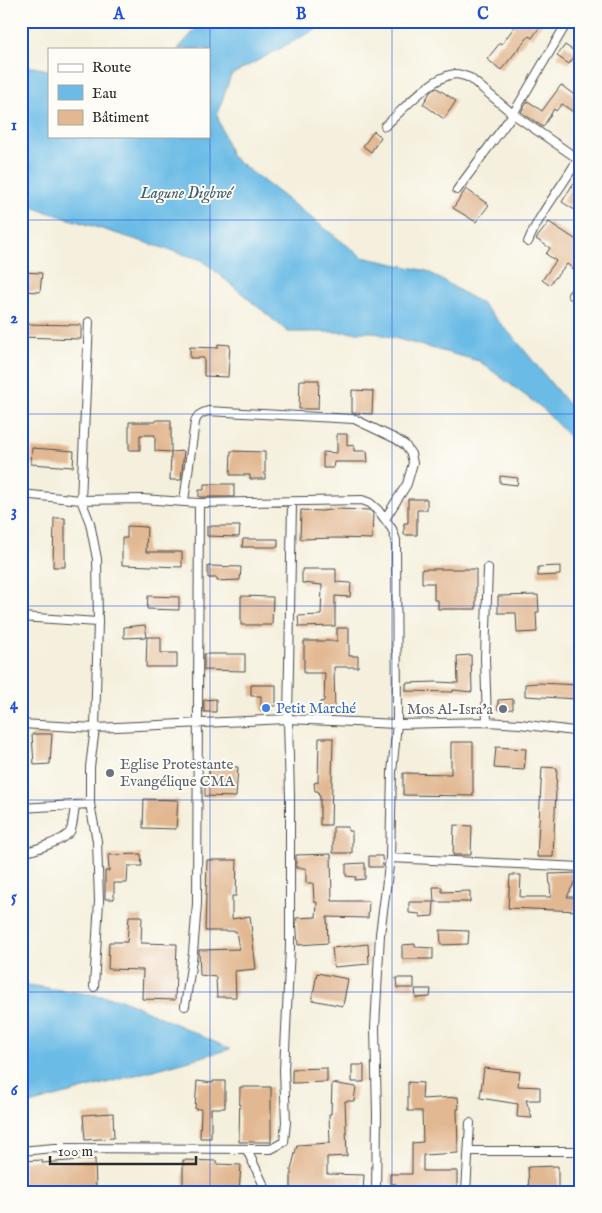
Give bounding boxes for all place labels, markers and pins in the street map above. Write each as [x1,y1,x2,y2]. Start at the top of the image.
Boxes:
place label: Petit Marché [276,699,356,718]
place label: Mos Al-Isra'a [407,700,494,719]
marker: Petit Marché [260,702,272,714]
marker: Mos Al-Isra'a [497,703,509,715]
place label: Eglise Protestante Evangélique CMA [120,755,236,791]
marker: Eglise Protestante Evangélique CMA [104,767,116,779]

